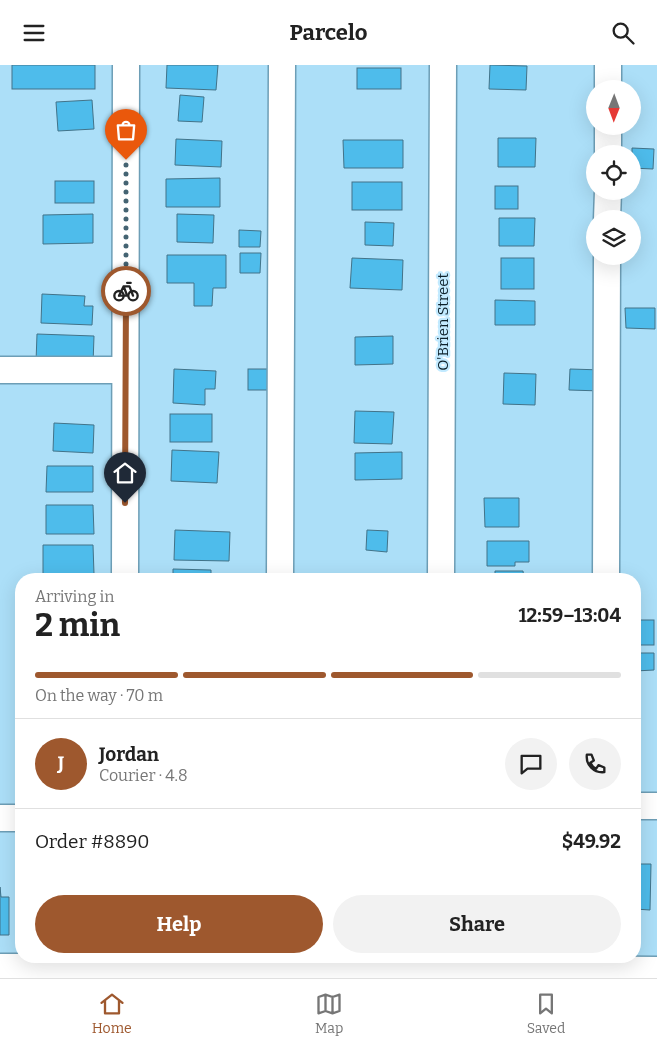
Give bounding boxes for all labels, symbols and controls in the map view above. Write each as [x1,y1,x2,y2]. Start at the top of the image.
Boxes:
icon: menu [20,19,48,47]
text: Parcelo [290,19,367,46]
icon: search [609,19,637,47]
north arrow [586,80,641,135]
map controls [586,80,641,265]
pin [105,109,147,160]
icon: bag [112,116,140,144]
button: locate [586,145,641,200]
button: layers [586,210,641,265]
courier [101,266,151,316]
street label: O'Brien Street [434,273,452,371]
icon: bike [112,277,140,305]
pin [104,452,146,503]
icon: home [111,459,139,487]
text: Arriving in [35,587,114,606]
text: 12:59–13:04 [518,604,621,627]
text: 2 min [35,606,120,644]
text: On the way · 70 m [35,686,163,705]
button: chat [505,738,557,790]
button: phone [569,738,621,790]
text: Jordan [99,743,159,766]
text: J [58,752,64,775]
text: Courier · 4.8 [99,766,188,785]
text: Order #8890 [35,830,150,853]
text: $49.92 [562,830,621,853]
button: Help [35,895,323,953]
button: Share [333,895,621,953]
tab: Home [92,990,132,1037]
tab: Map [315,990,343,1037]
tab: Saved [527,990,565,1037]

